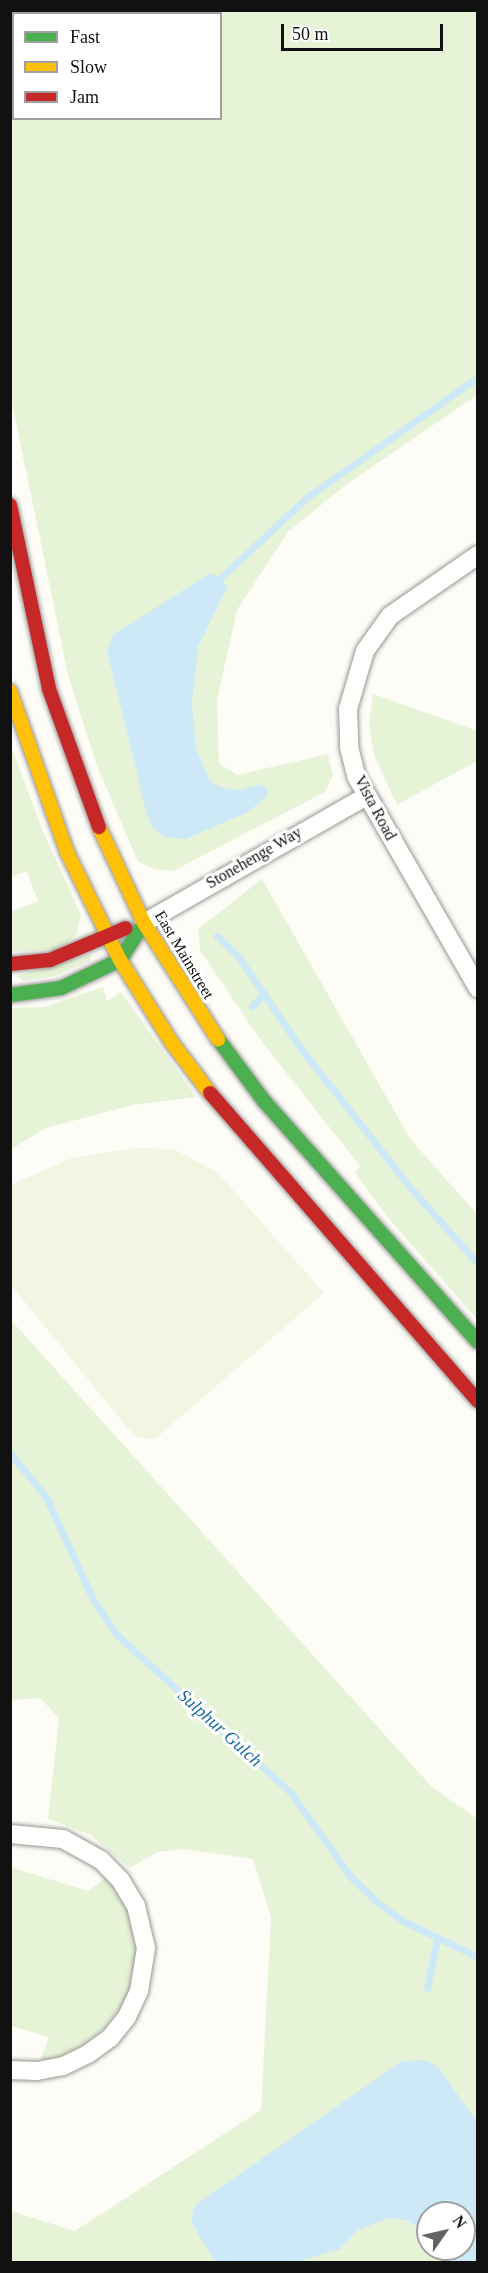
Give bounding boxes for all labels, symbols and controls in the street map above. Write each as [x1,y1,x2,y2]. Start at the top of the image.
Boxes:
legend [12,12,222,120]
scale bar [284,12,446,50]
text: 50 m [292,24,329,44]
text: Fast [70,27,100,47]
text: Slow [70,57,107,77]
text: Jam [70,87,99,107]
street label: Vista Road [350,772,400,844]
street label: Stonehenge Way [203,823,305,893]
street label: East Mainstreet [150,907,218,1003]
water label: Sulphur Gulch [174,1685,266,1771]
north arrow [416,2201,476,2261]
text: N [449,2212,470,2231]

